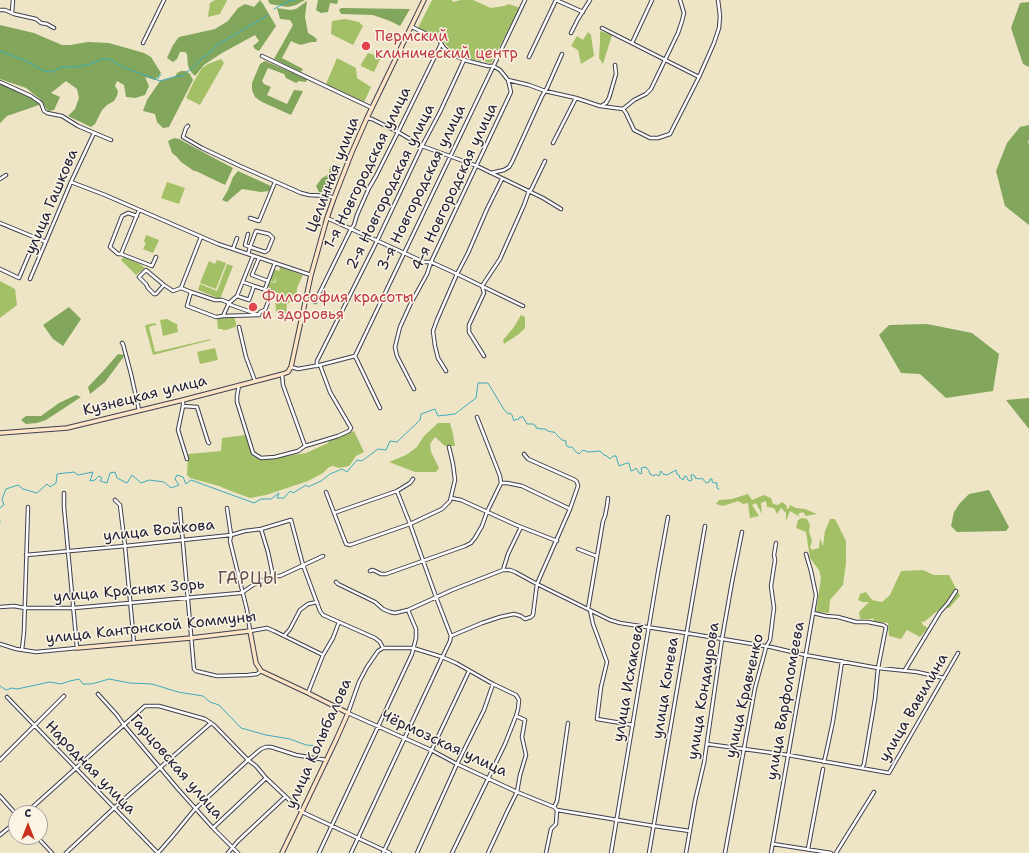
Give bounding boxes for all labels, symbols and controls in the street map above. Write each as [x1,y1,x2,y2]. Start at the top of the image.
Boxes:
place label: Пермский клинический центр [375,28,518,63]
marker: Пермский клинический центр [360,40,372,52]
street label: 1-я Новгородская улица [321,84,415,252]
street label: 4-я Новгородская улица [408,101,502,273]
street label: 2-я Новгородская улица [343,102,439,272]
street label: 3-я Новгородская улица [374,102,470,274]
street label: Целинная улица [303,115,363,235]
street label: улица Гашкова [22,147,82,257]
place label: Философия красоты и здоровья [262,289,414,324]
marker: Философия красоты и здоровья [247,301,259,313]
street label: Кузнецкая улица [81,372,209,420]
street label: улица Войкова [102,516,216,546]
district label: ГАРЦЫ [218,570,278,590]
street label: улица Красных Зорь [53,575,205,607]
street label: улица Кантонской Коммуны [45,608,257,648]
street label: улица Варфоломеева [763,620,809,782]
street label: улица Кондаурова [684,621,724,761]
street label: улица Исхакова [610,623,648,743]
street label: улица Кравченко [722,632,768,760]
street label: улица Конева [649,636,683,740]
street label: улица Вавилина [876,651,952,765]
street label: улица Колыбалова [282,676,356,812]
street label: Чёрмозская улица [378,707,510,781]
street label: Гарцовская улица [126,711,226,823]
street label: Народная улица [41,717,139,819]
north arrow [8,805,48,845]
text: С [25,806,31,821]

